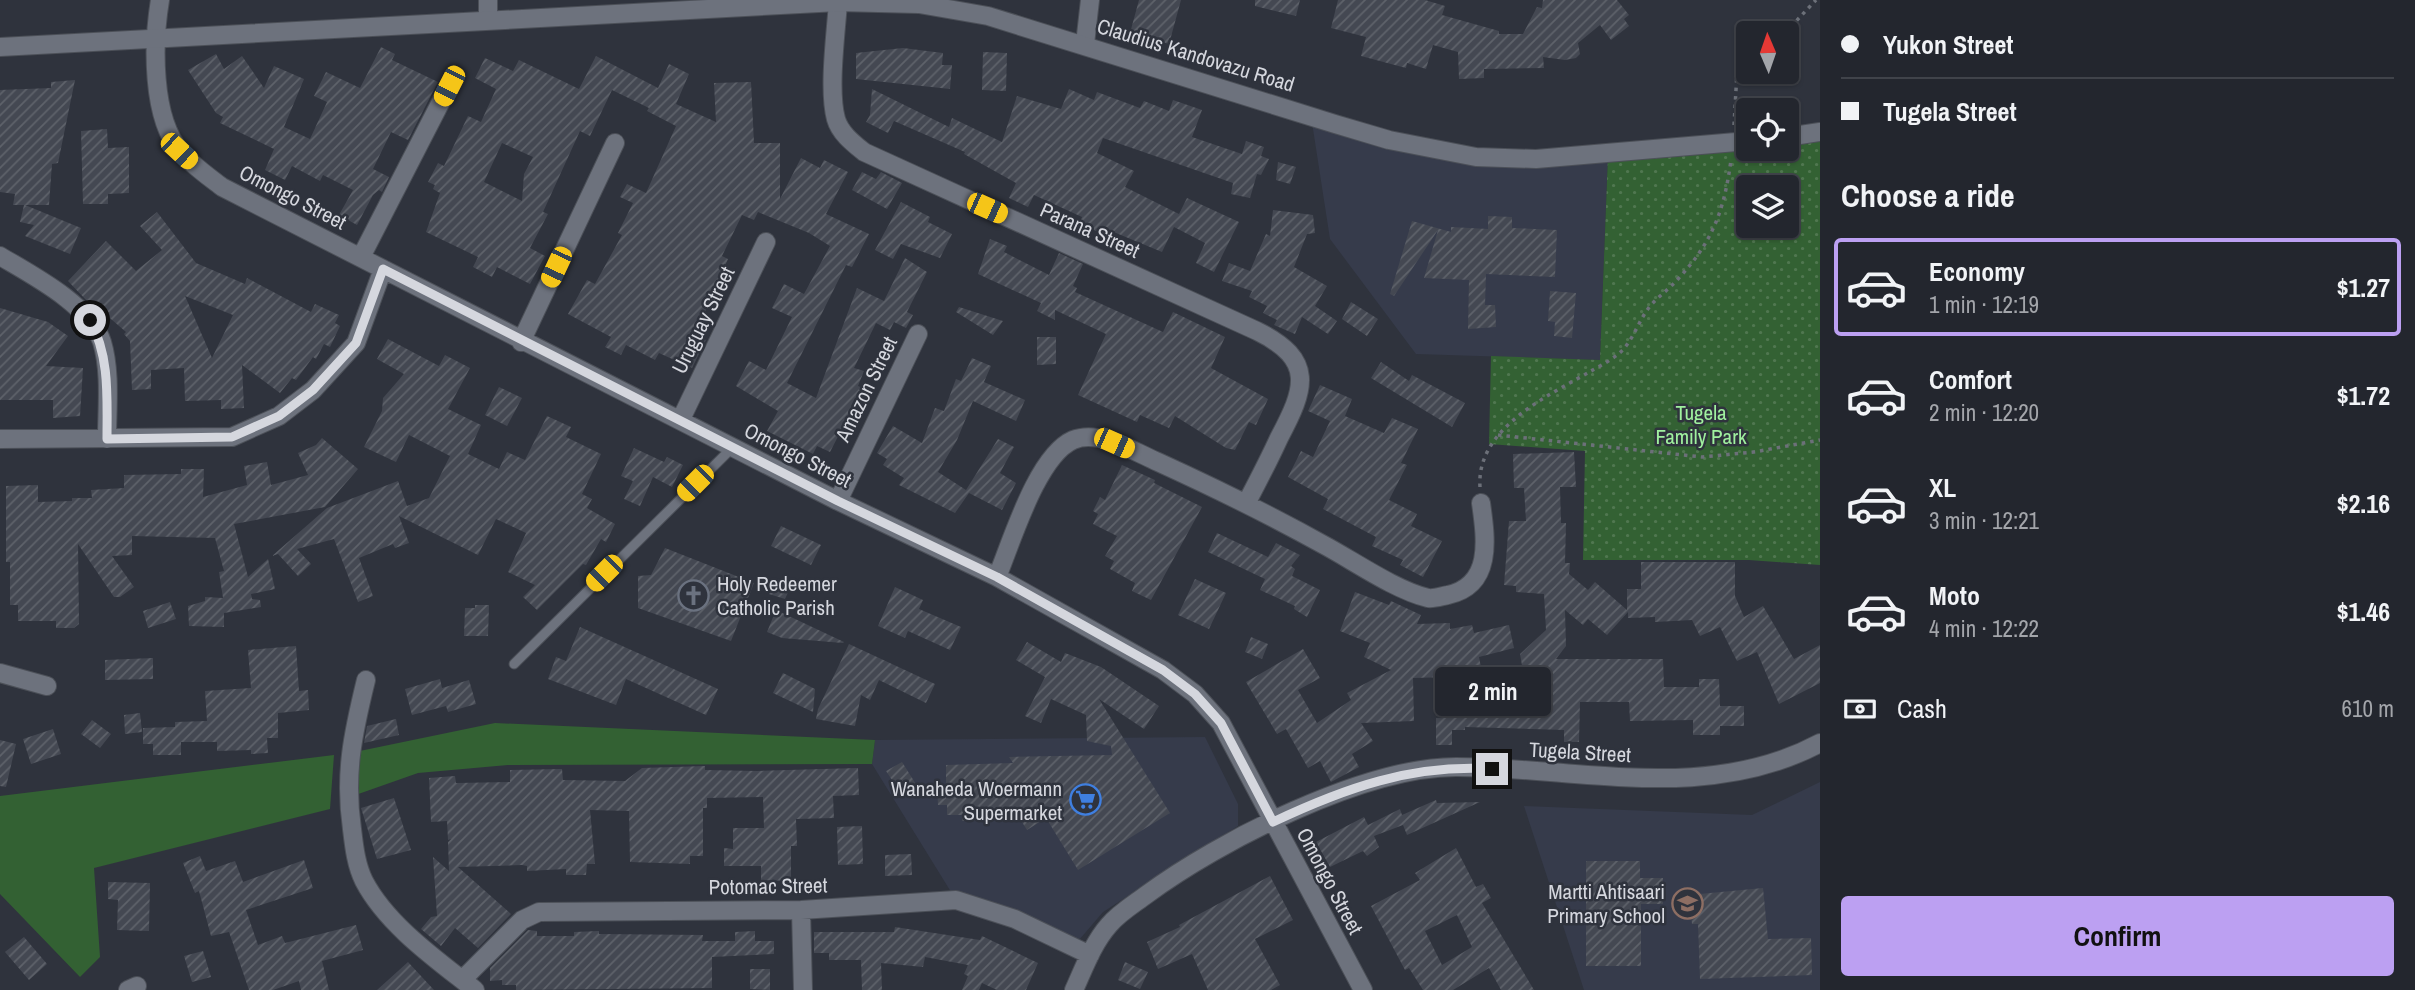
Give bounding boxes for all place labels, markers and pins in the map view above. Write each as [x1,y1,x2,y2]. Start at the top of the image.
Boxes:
place label: Holy Redeemer Catholic Parish [717,569,837,622]
church icon: Holy Redeemer Catholic Parish [677,578,711,612]
place label: Wanaheda Woermann Supermarket [891,774,1062,827]
supermarket icon: Wanaheda Woermann Supermarket [1068,783,1102,817]
place label: Martti Ahtisaari Primary School [1547,877,1665,930]
school or university icon: Martti Ahtisaari Primary School [1671,886,1705,920]

